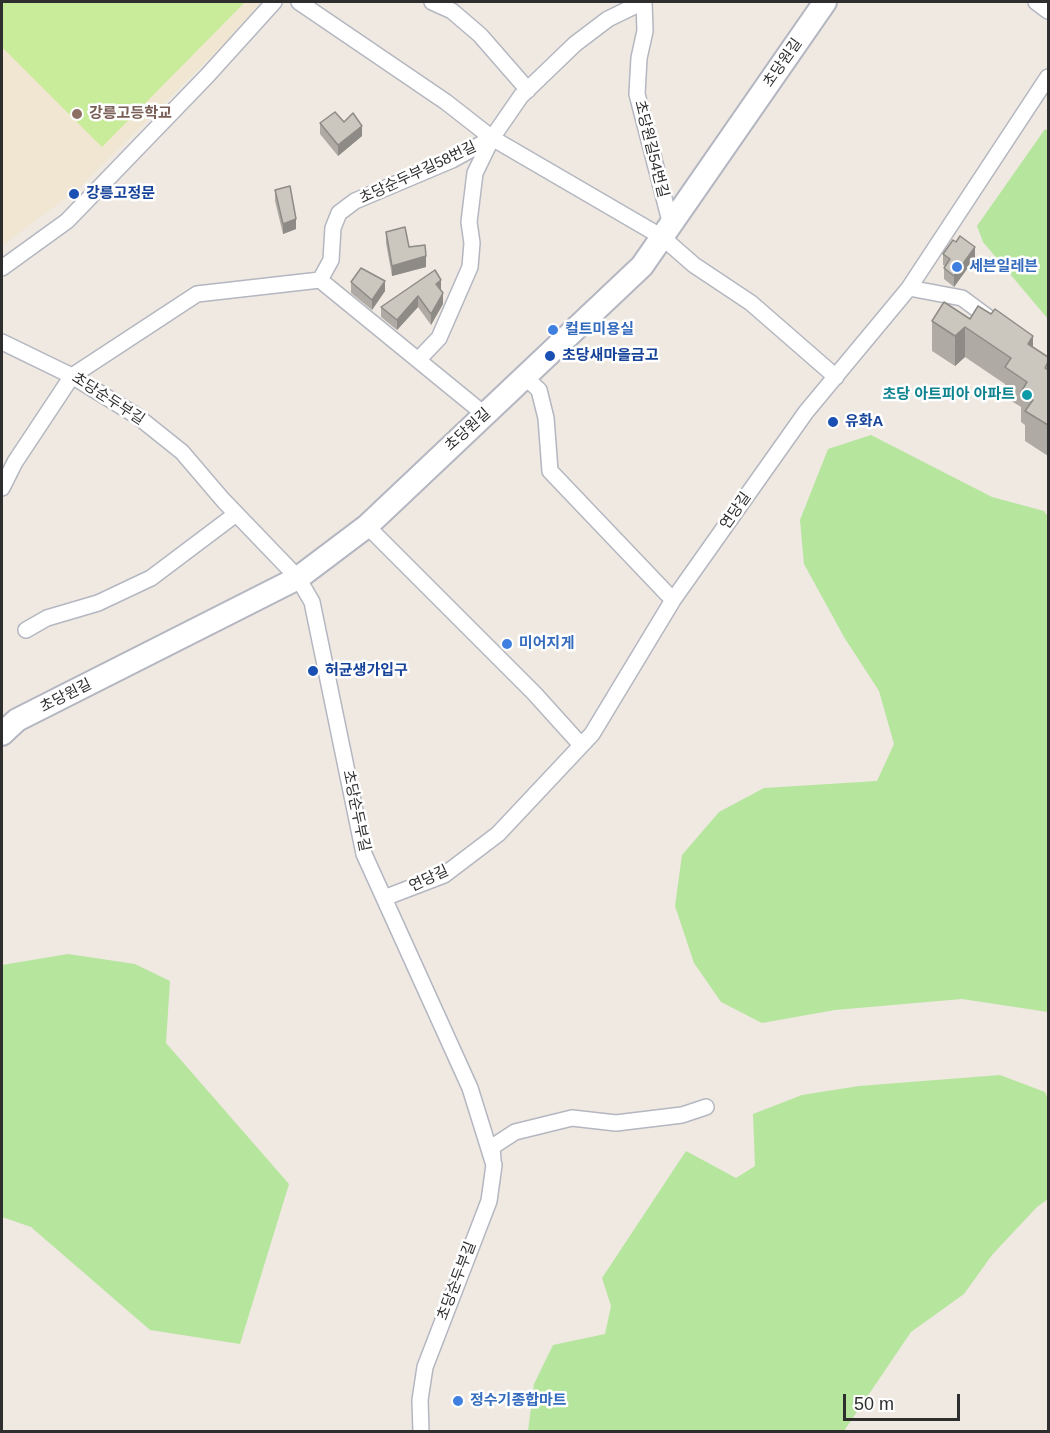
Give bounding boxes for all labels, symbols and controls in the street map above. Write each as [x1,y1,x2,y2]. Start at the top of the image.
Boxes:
street label: 초당원길 [760,35,806,91]
street label: 초당원길54번길 [630,99,672,199]
place label: 강릉고등학교 [89,105,172,123]
marker: 강릉고등학교 [70,107,84,121]
street label: 초당순두부길58번길 [357,138,479,208]
place label: 강릉고정문 [86,185,155,203]
marker: 강릉고정문 [67,187,81,201]
place label: 세븐일레븐 [969,258,1038,276]
marker: 세븐일레븐 [950,260,964,274]
place label: 컬트미용실 [565,321,634,339]
marker: 컬트미용실 [546,323,560,337]
place label: 초당새마을금고 [562,347,659,365]
marker: 초당새마을금고 [543,349,557,363]
street label: 초당순두부길 [68,369,148,429]
place label: 초당 아트피아 아파트 [882,386,1015,404]
marker: 초당 아트피아 아파트 [1020,388,1034,402]
street label: 초당원길 [441,405,495,455]
place label: 유화A [845,413,883,431]
marker: 유화A [826,415,840,429]
street label: 연당길 [717,489,755,533]
place label: 미어지게 [519,635,574,653]
marker: 미어지게 [500,637,514,651]
place label: 허균생가입구 [325,662,408,680]
marker: 허균생가입구 [306,664,320,678]
street label: 초당원길 [37,675,95,717]
street label: 초당순두부길 [339,769,373,853]
street label: 연당길 [406,862,452,896]
street label: 초당순두부길 [434,1239,480,1323]
scale bar [846,1382,963,1420]
place label: 정수기종합마트 [470,1392,567,1410]
marker: 정수기종합마트 [451,1394,465,1408]
text: 50 m [854,1394,894,1414]

